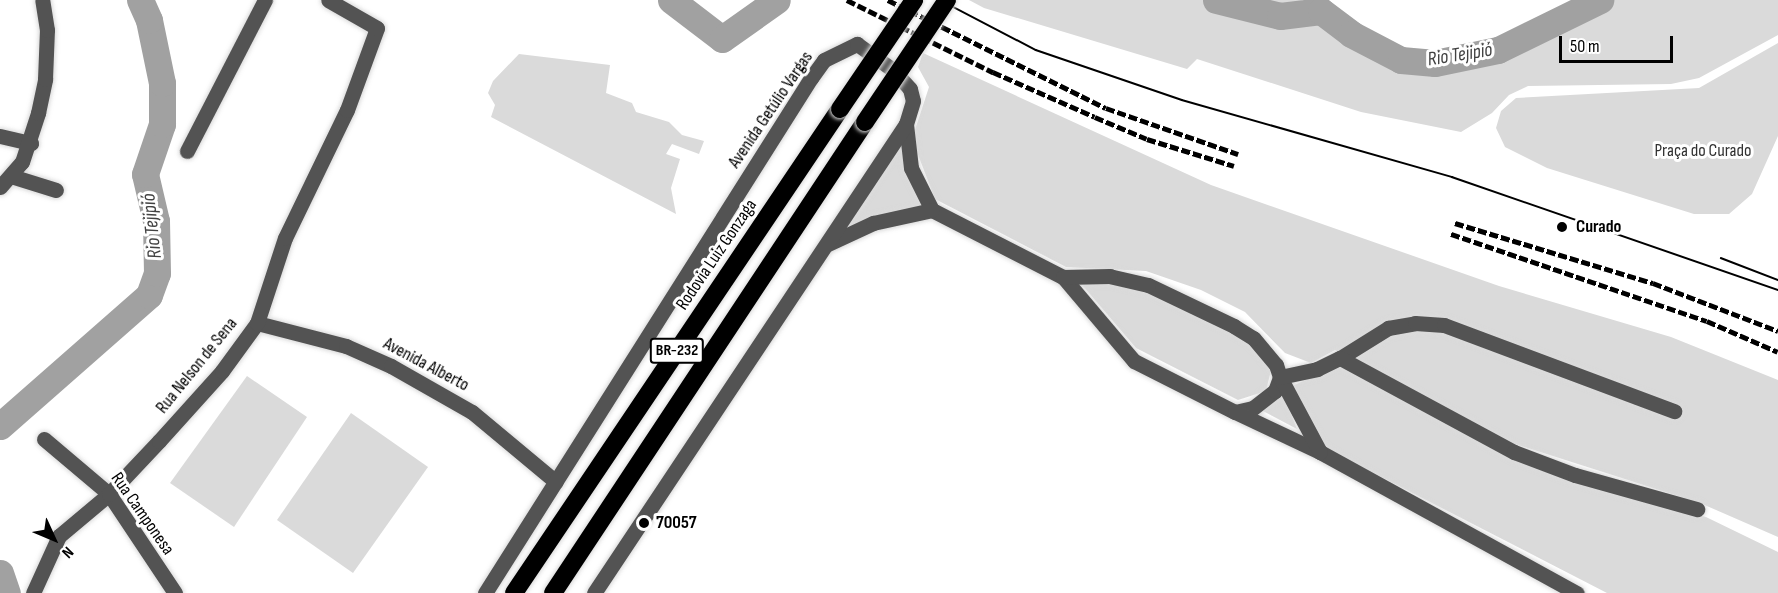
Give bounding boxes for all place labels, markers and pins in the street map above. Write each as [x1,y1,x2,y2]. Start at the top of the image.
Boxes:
place label: Curado [1576,216,1621,238]
marker: Curado [1553,218,1571,236]
place label: 70057 [656,512,697,534]
marker: 70057 [637,516,651,530]

